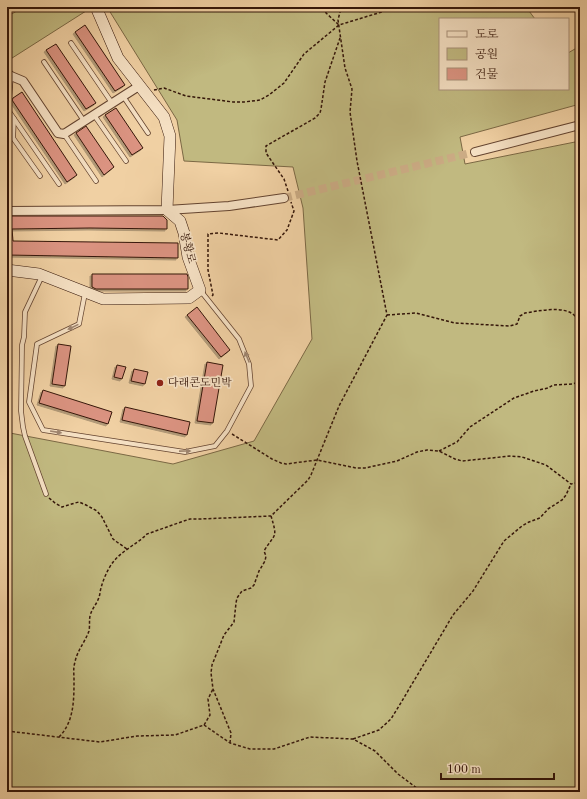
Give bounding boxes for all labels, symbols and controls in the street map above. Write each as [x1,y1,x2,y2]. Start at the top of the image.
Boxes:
legend [439,18,569,90]
text: 도로 [475,28,499,41]
text: 공원 [475,48,498,61]
text: 건물 [475,68,499,81]
street label: 봉황로 [178,231,198,265]
one-way arrow [67,324,79,330]
one-way arrow [243,351,249,363]
place label: 다래콘도민박 [168,377,232,389]
marker: 다래콘도민박 [155,378,165,388]
one-way arrow [50,429,62,435]
one-way arrow [179,448,192,454]
scale bar [441,755,554,781]
text: 100 m [447,764,481,776]

